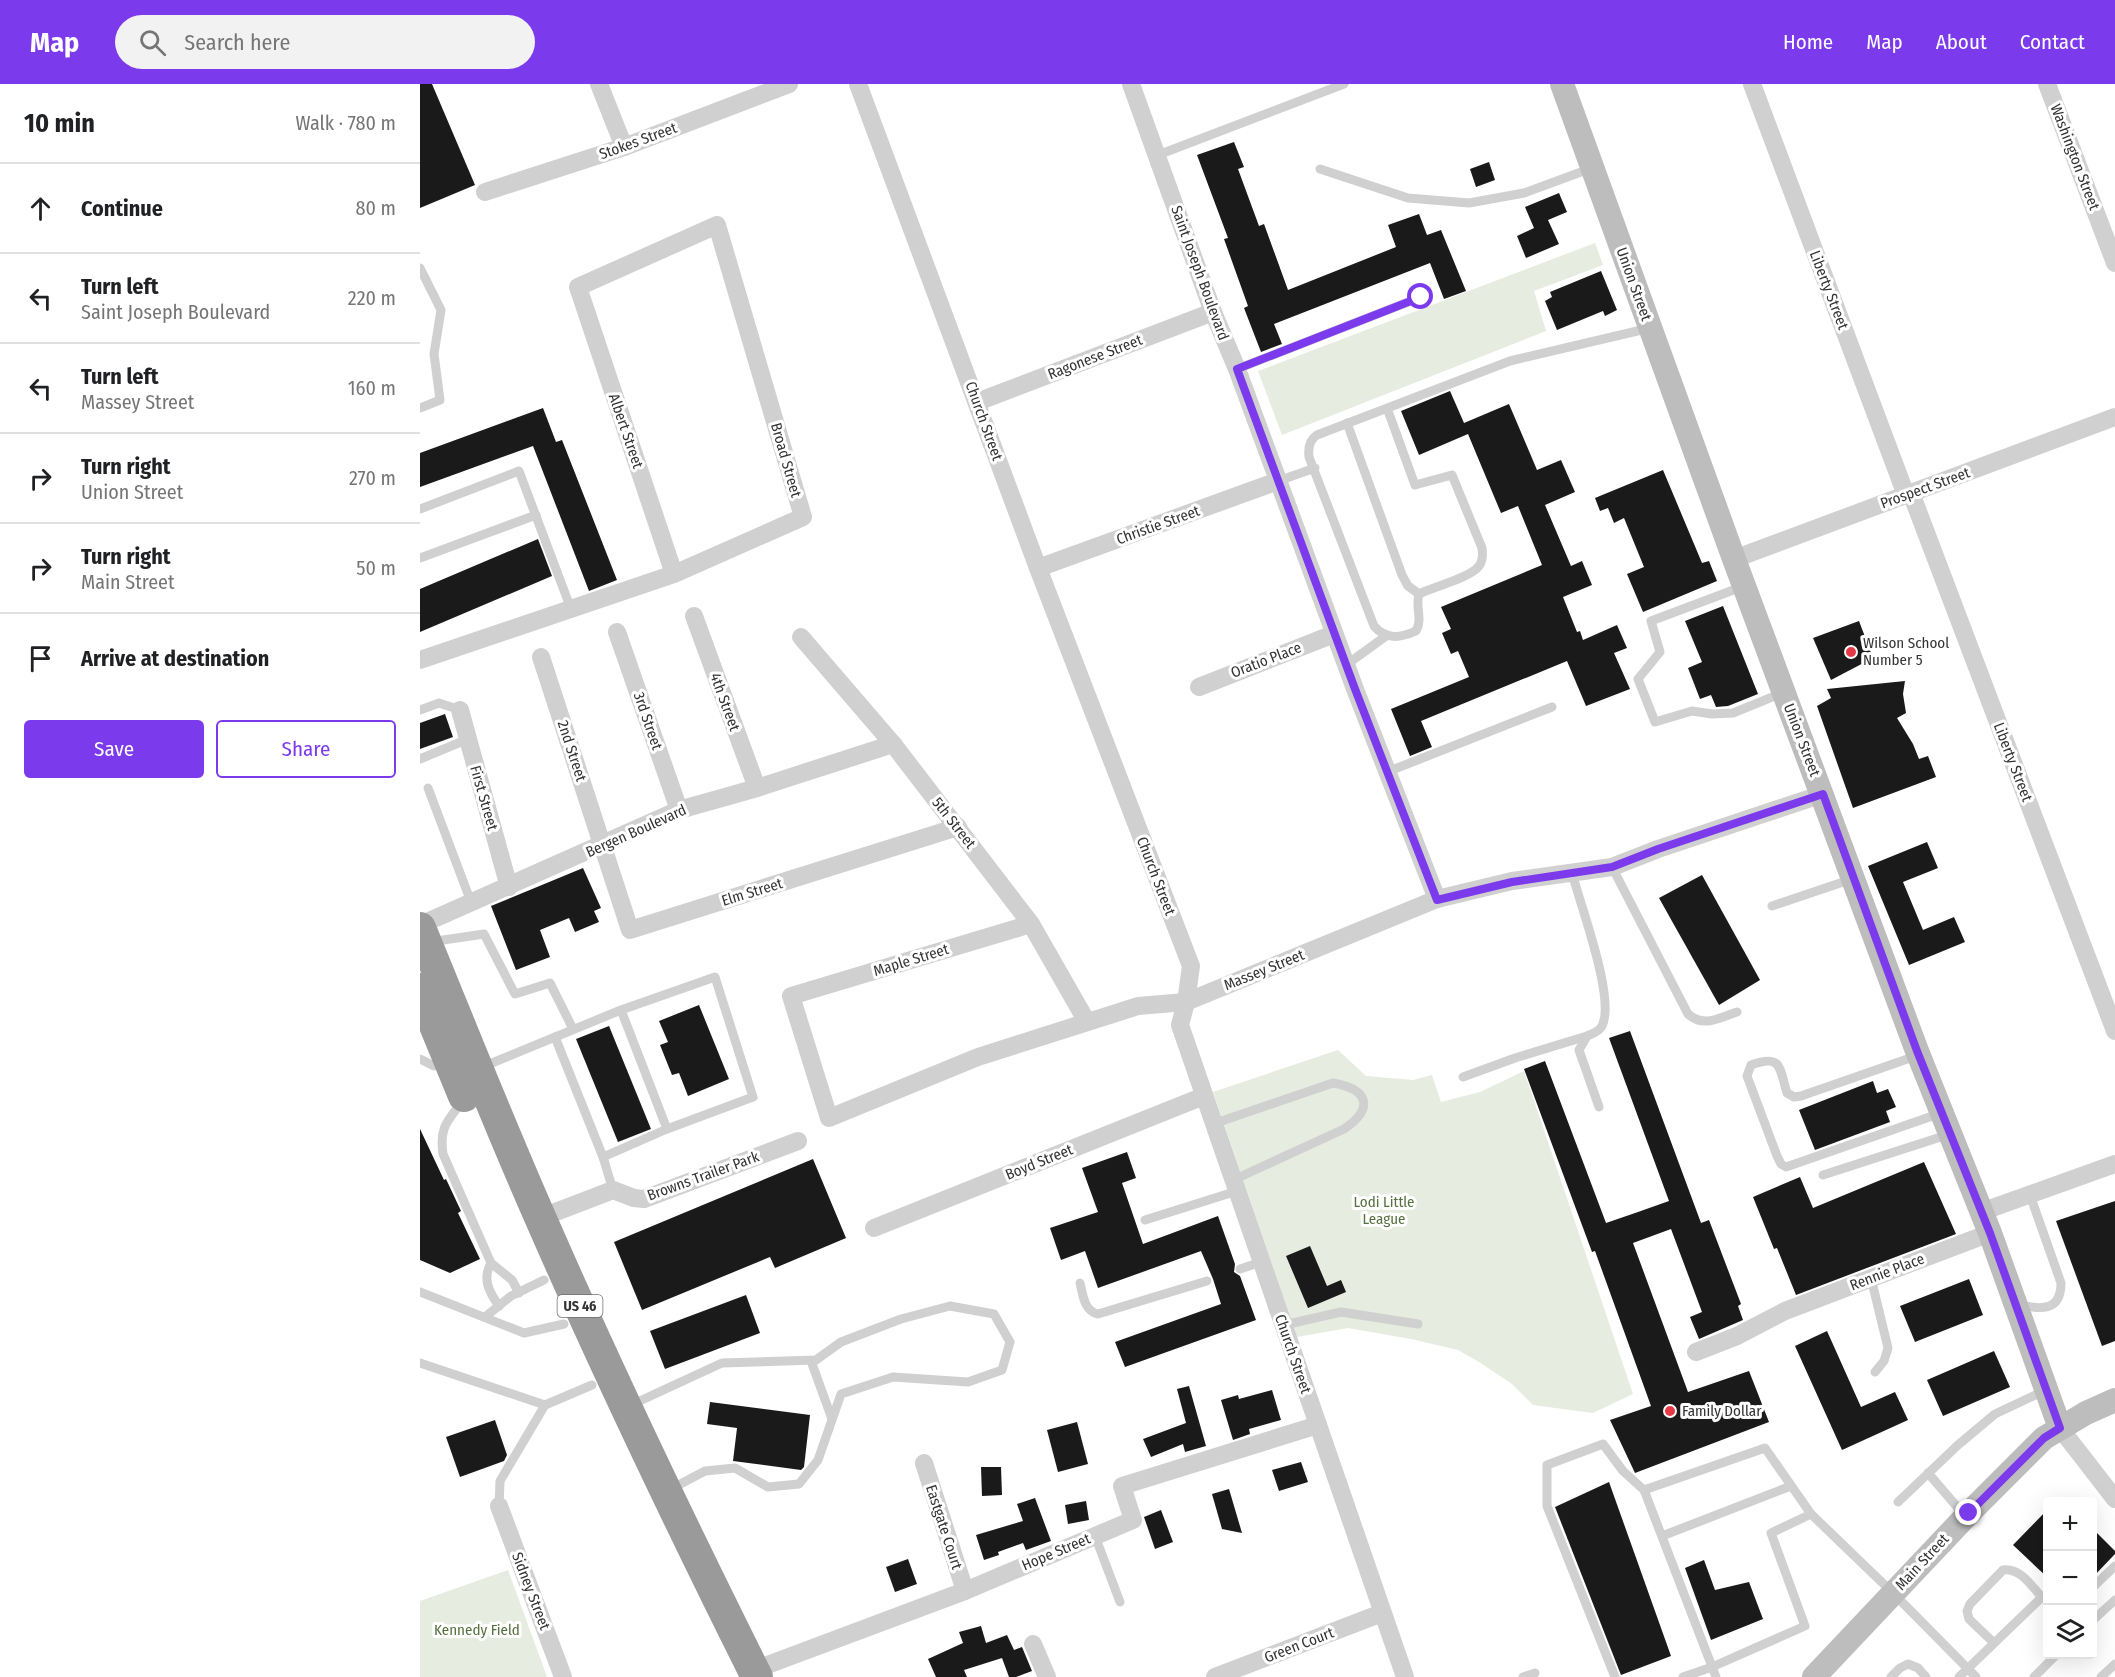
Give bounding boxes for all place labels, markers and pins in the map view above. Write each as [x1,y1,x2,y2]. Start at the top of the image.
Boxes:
place label: Wilson School Number 5 [1863,634,1949,669]
marker: Wilson School Number 5 [1844,645,1858,659]
place label: Family Dollar [1682,1402,1762,1420]
marker: Family Dollar [1663,1404,1677,1418]

